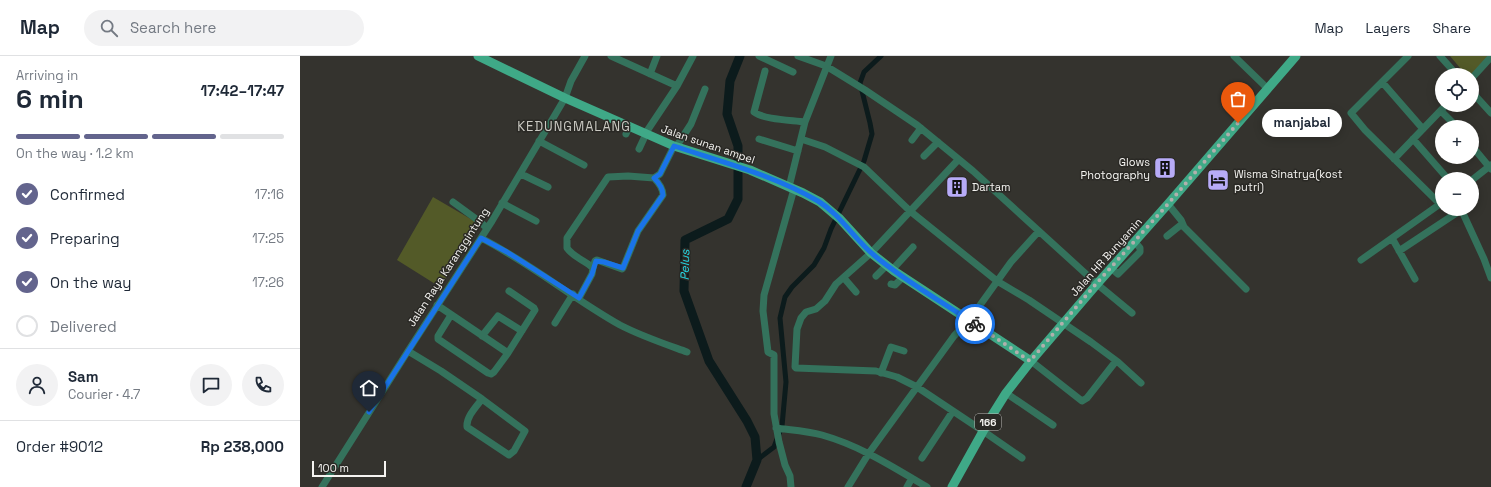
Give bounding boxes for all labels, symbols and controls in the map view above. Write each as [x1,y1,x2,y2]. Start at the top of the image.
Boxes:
search box [84,10,364,46]
text: Map [20,15,60,40]
icon: search [98,17,120,39]
text: Search here [130,18,216,37]
text: Map [1314,19,1344,37]
text: Layers [1366,19,1410,37]
text: Share [1432,19,1471,37]
text: Arriving in [16,67,78,84]
map controls [1435,68,1479,216]
button: locate [1435,68,1479,112]
text: 17:42–17:47 [200,81,284,100]
text: 6 min [16,82,84,116]
pin [1221,82,1255,123]
icon: bag [1227,88,1249,110]
callout: manjabal [1262,109,1342,137]
text: manjabal [1274,114,1330,131]
district label: KEDUNGMALANG [517,118,631,135]
button: + [1435,120,1479,164]
street label: Jalan sunan ampel [659,121,757,167]
text: On the way · 1.2 km [16,145,134,162]
place label: Glows Photography [1081,155,1150,182]
building icon: Glows Photography [1152,155,1178,181]
hotel icon: Wisma Sinatrya(kost putri) [1205,167,1231,193]
place label: Wisma Sinatrya(kost putri) [1234,167,1342,194]
button: − [1435,172,1479,216]
building icon: Dartam [944,174,970,200]
place label: Dartam [972,180,1011,194]
icon: check [16,183,38,205]
text: Confirmed [50,185,125,204]
text: 17:16 [255,186,284,203]
street label: Jalan Raya Karanggintung [404,205,492,329]
street label: Jalan HR Bunyamin [1067,215,1145,299]
icon: check [16,227,38,249]
text: Preparing [50,229,120,248]
text: 17:25 [252,230,284,247]
water label: Pelus [677,249,693,281]
icon: check [16,271,38,293]
text: On the way [50,273,131,292]
text: 17:26 [252,274,284,291]
courier [955,304,995,344]
icon: bike [964,313,986,335]
text: Delivered [50,317,117,336]
button: person [16,364,58,406]
button: chat [190,364,232,406]
button: phone [242,364,284,406]
text: Sam [68,367,99,386]
pin [352,371,386,412]
icon: home [358,377,380,399]
text: Courier · 4.7 [68,386,140,403]
road number: 166 [975,414,1001,430]
text: Order #9012 [16,437,103,456]
text: Rp 238,000 [201,437,284,456]
scale bar [312,459,386,478]
text: 100 m [318,461,349,475]

